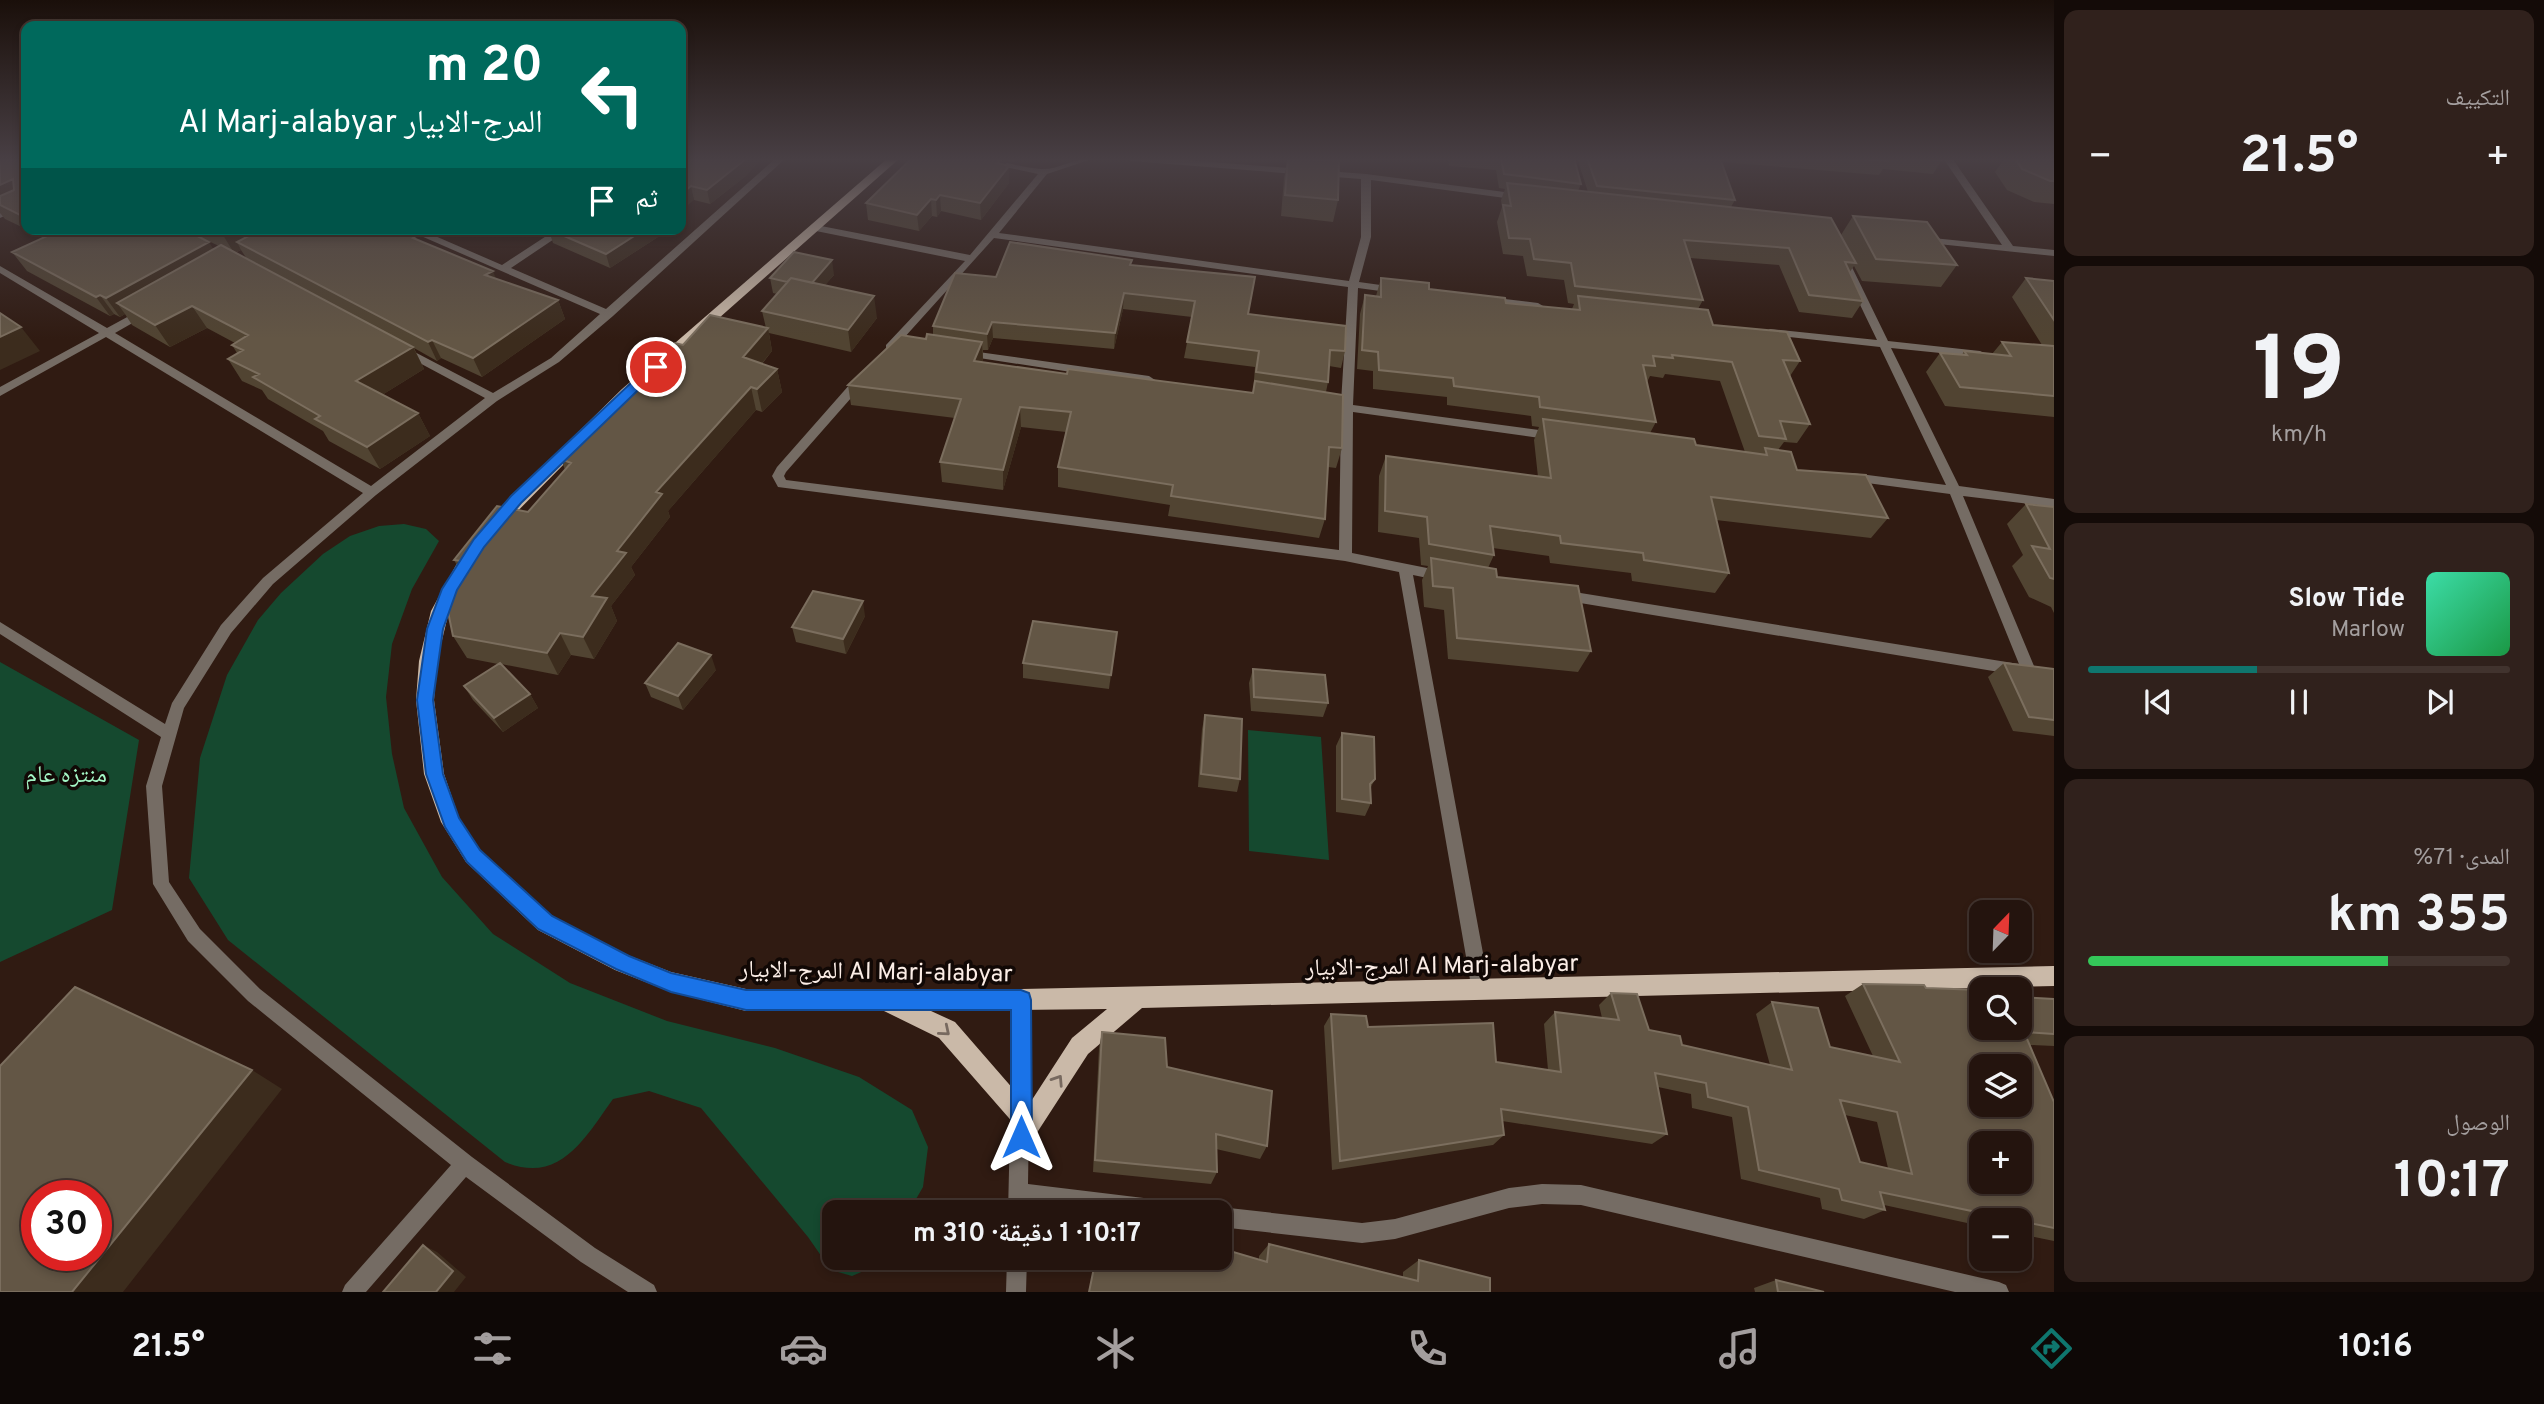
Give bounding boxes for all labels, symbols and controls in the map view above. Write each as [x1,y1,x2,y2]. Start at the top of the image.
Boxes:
text: 20 m [426,37,543,99]
icon: left [567,49,658,140]
text: التكييف [2445,85,2510,114]
text: المرج-الابيار Al Marj-alabyar [178,104,543,144]
text: 21.5° [2240,125,2358,191]
text: − [2088,134,2113,183]
text: + [2485,134,2510,183]
icon: arrive [583,182,621,220]
text: ثم [635,184,658,217]
text: 19 [2253,318,2345,433]
pin [626,337,686,397]
icon: arrive [637,348,675,386]
text: km/h [2271,421,2327,450]
text: Slow Tide [2289,583,2405,616]
text: Marlow [2331,616,2405,645]
icon: previous [2139,683,2177,721]
icon: pause [2280,683,2318,721]
icon: next [2421,683,2459,721]
park label: منتزه عام [25,761,107,791]
text: المدى · 71% [2413,844,2510,873]
text: 355 km [2328,884,2510,950]
north arrow [1969,900,2032,962]
map controls [1969,900,2032,1271]
street label: المرج-الابيار Al Marj-alabyar [1304,950,1579,984]
street label: المرج-الابيار Al Marj-alabyar [738,956,1013,990]
button: search [1969,977,2032,1040]
one-way arrow [937,1023,950,1036]
button: layers [1969,1054,2032,1117]
one-way arrow [1050,1074,1063,1087]
position arrow [984,1100,1058,1174]
text: الوصول [2446,1110,2510,1139]
button: + [1969,1131,2032,1194]
text: 10:17 [2394,1150,2510,1216]
speed limit sign: 30 [21,1180,112,1271]
button: − [1969,1208,2032,1271]
text: 10:17 · 1 دقيقة · 310 m [913,1218,1141,1251]
icon: filters [468,1324,517,1373]
icon: car [779,1324,828,1373]
icon: climate [1091,1324,1140,1373]
icon: phone [1403,1324,1452,1373]
icon: music [1715,1324,1764,1373]
icon: directions [2027,1324,2076,1373]
text: 21.5° [132,1328,205,1368]
text: 10:16 [2339,1328,2413,1368]

